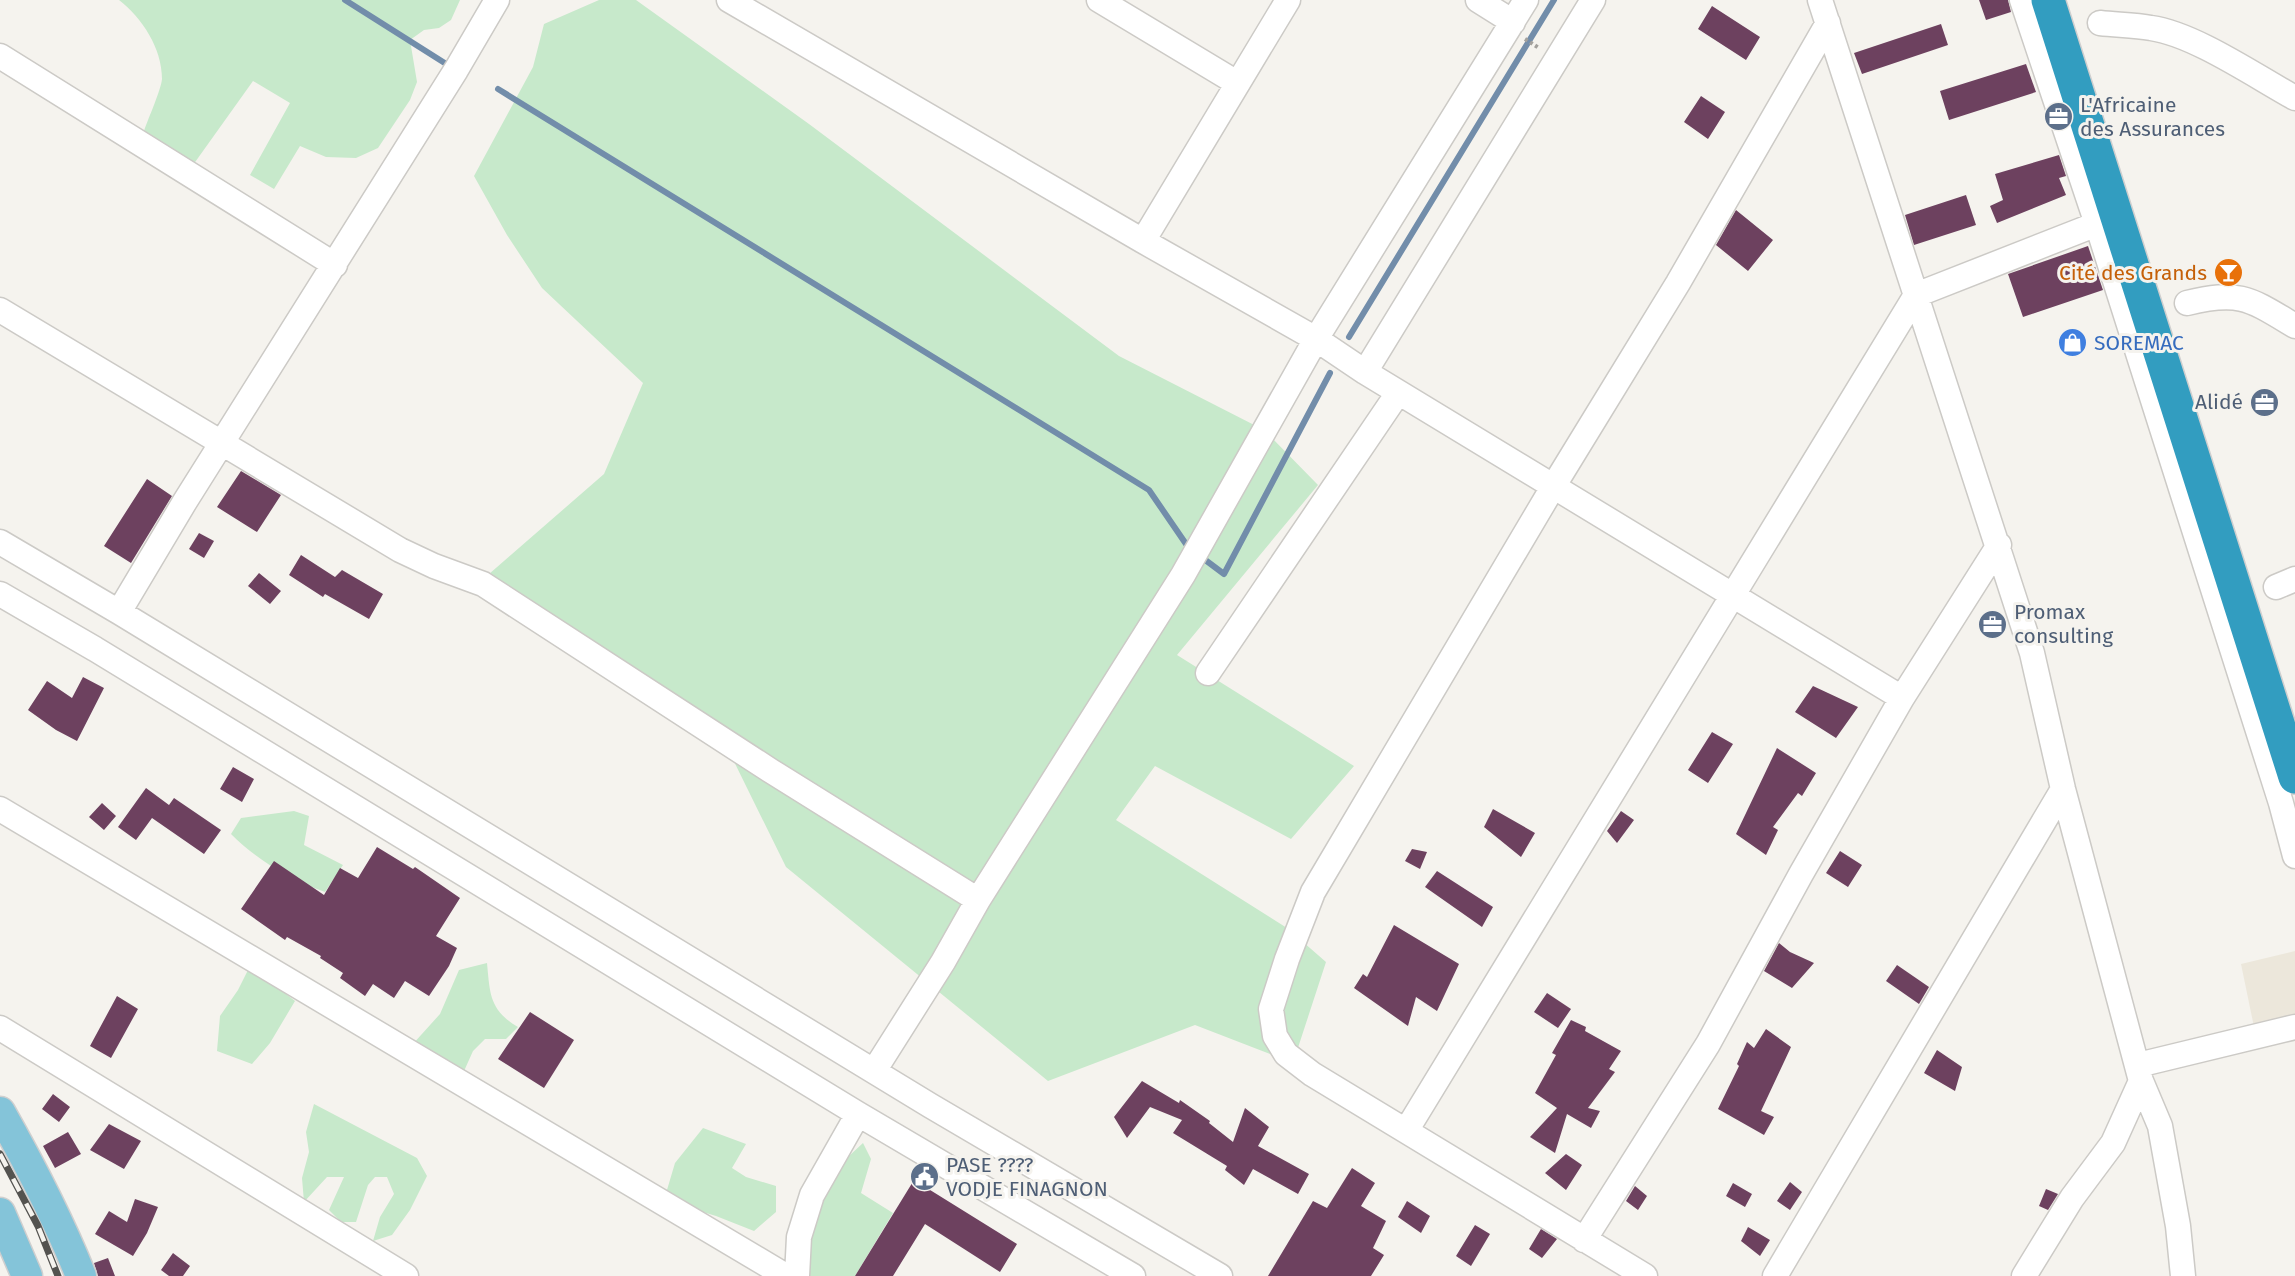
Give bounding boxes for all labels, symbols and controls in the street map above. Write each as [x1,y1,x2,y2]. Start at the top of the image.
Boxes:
place label: L'Africaine des Assurances [2080,92,2225,142]
office icon: L'Africaine des Assurances [2043,101,2075,133]
bar icon: Cité des Grands [2212,257,2244,289]
place label: Cité des Grands [2059,260,2207,286]
shop icon: SOREMAC [2057,327,2089,359]
place label: SOREMAC [2094,330,2184,356]
office icon: Alidé [2248,386,2280,418]
place label: Alidé [2195,389,2243,415]
place label: Promax consulting [2014,599,2113,649]
office icon: Promax consulting [1977,608,2009,640]
place label: PASE ???? VODJE FINAGNON [946,1152,1108,1202]
public building icon: PASE ???? VODJE FINAGNON [909,1161,941,1193]

